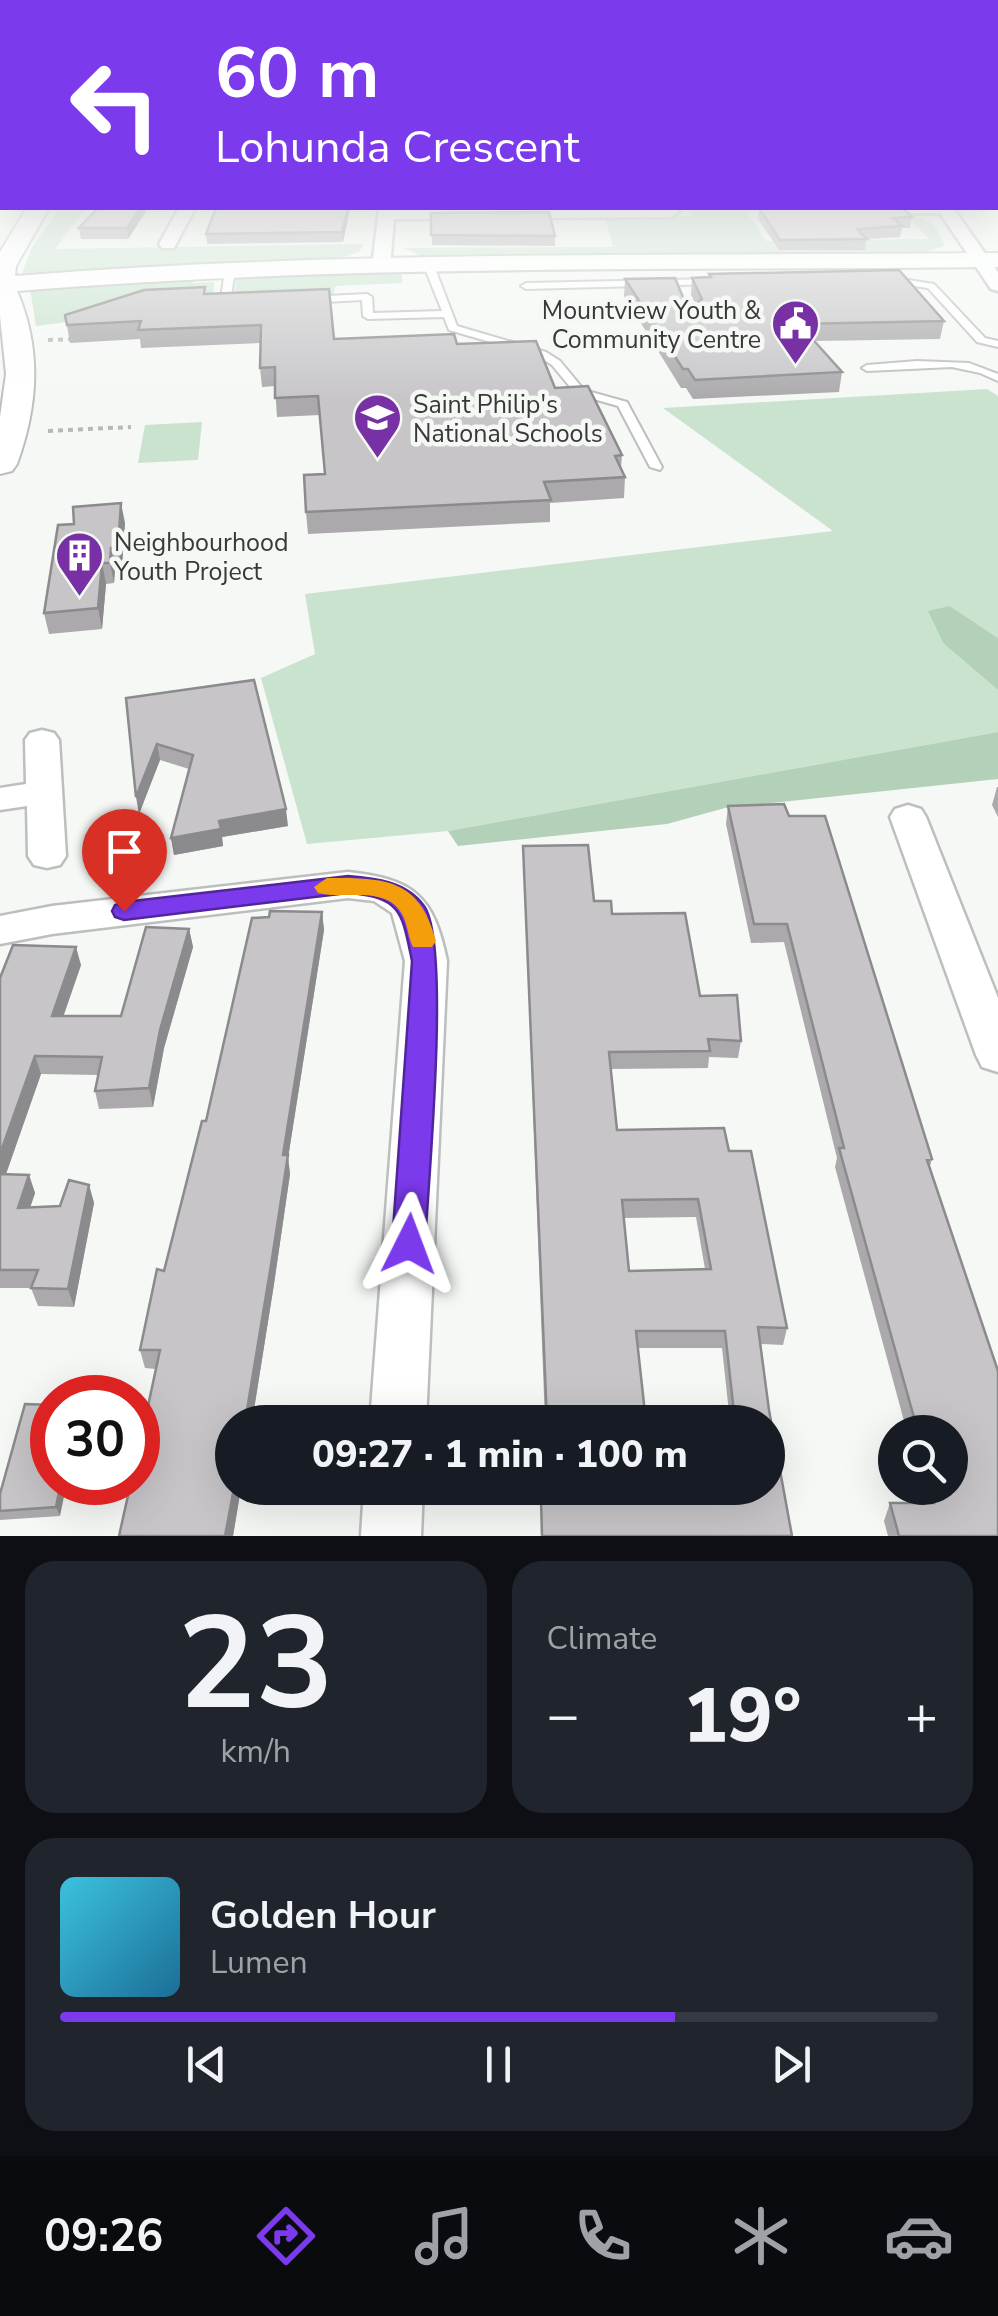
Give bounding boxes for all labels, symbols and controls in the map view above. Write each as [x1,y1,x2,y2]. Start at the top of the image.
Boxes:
text: 60 m [215,26,379,122]
icon: left [50,40,180,170]
text: Lohunda Crescent [215,117,580,178]
place label: Mountview Youth & Community Centre [542,294,762,357]
public building icon: Mountview Youth & Community Centre [770,298,822,366]
place label: Saint Philip's National Schools [413,388,603,451]
school or university icon: Saint Philip's National Schools [352,392,404,460]
place label: Neighbourhood Youth Project [113,526,288,589]
building icon: Neighbourhood Youth Project [53,530,105,598]
pin [82,809,167,912]
icon: arrive [97,824,152,879]
position arrow [357,1192,461,1296]
speed limit sign: 30 [30,1375,160,1505]
map controls [878,1415,968,1505]
button: search [878,1415,968,1505]
text: 09:27 · 1 min · 100 m [312,1429,688,1480]
text: 23 [178,1576,334,1753]
text: Climate [547,1617,657,1660]
text: 19° [683,1665,802,1767]
text: − [547,1678,580,1753]
text: + [905,1678,938,1753]
text: km/h [220,1730,291,1773]
text: Golden Hour [210,1890,436,1941]
text: Lumen [210,1941,308,1984]
icon: previous [179,2037,234,2092]
icon: pause [471,2037,526,2092]
icon: next [764,2037,819,2092]
icon: directions [251,2201,321,2271]
icon: music [409,2201,479,2271]
icon: phone [568,2201,638,2271]
icon: climate [726,2201,796,2271]
icon: car [884,2201,954,2271]
text: 09:26 [44,2206,163,2267]

